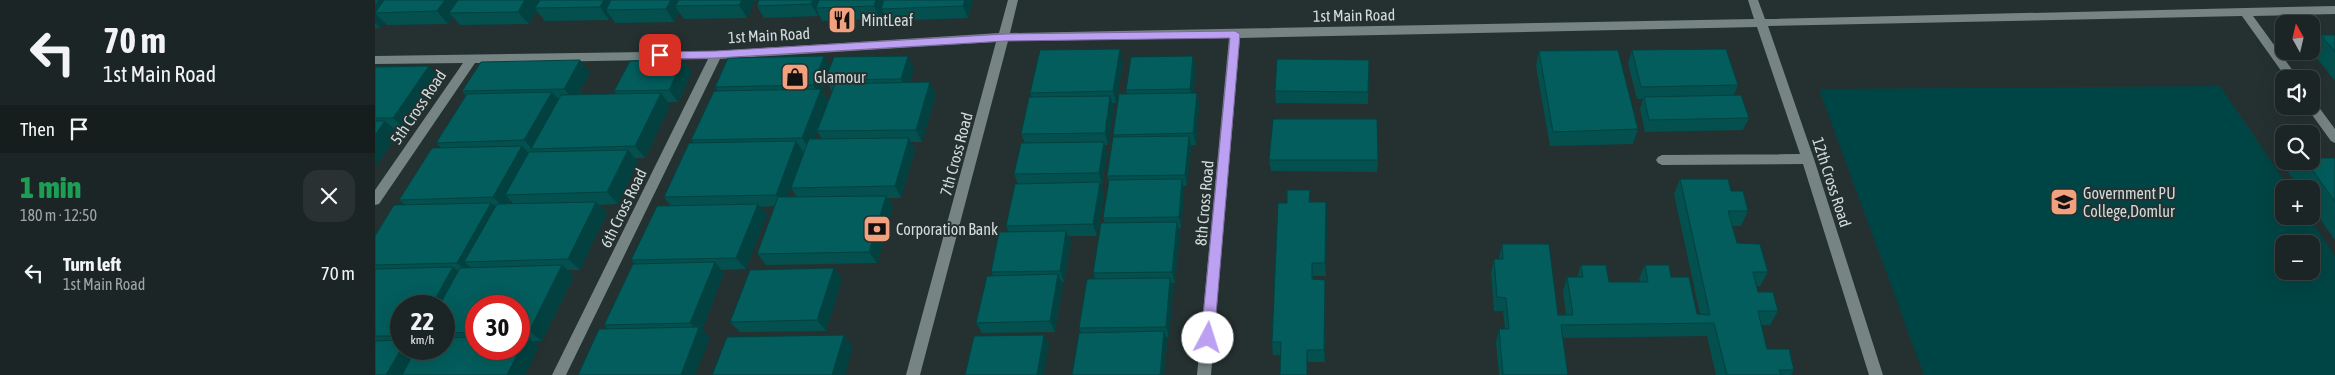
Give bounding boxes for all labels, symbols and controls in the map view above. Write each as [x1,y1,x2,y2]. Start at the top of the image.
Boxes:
restaurant icon: MintLeaf [827,5,857,35]
street label: 1st Main Road [1313,5,1395,25]
place label: MintLeaf [861,11,914,29]
north arrow [2275,15,2320,60]
map controls [2275,15,2320,280]
icon: left [20,20,85,85]
text: 70 m [103,20,166,60]
street label: 1st Main Road [727,24,811,46]
pin [639,34,681,76]
icon: arrive [646,41,674,69]
text: 1st Main Road [103,61,216,87]
shop icon: Glamour [780,62,810,92]
street label: 5th Cross Road [387,67,449,147]
place label: Glamour [814,68,866,86]
button: sound [2275,70,2320,115]
street label: 7th Cross Road [936,110,976,198]
icon: arrive [65,115,93,143]
text: Then [20,118,55,140]
button: search [2275,125,2320,170]
street label: 12th Cross Road [1809,135,1855,229]
street label: 8th Cross Road [1191,160,1217,246]
street label: 6th Cross Road [596,166,650,250]
text: 1 min [20,170,81,204]
button: close [303,170,355,222]
button: + [2275,180,2320,225]
place label: Government PU College,Domlur [2083,184,2176,221]
school or university icon: Government PU College,Domlur [2049,187,2079,217]
text: 180 m · 12:50 [20,206,97,224]
bank icon: Corporation Bank [862,214,892,244]
place label: Corporation Bank [896,220,998,239]
button: − [2275,235,2320,280]
text: Turn left [63,253,121,275]
icon: left [20,259,48,287]
text: 70 m [321,262,355,284]
text: 1st Main Road [63,275,145,293]
speed limit sign: 30 [465,295,530,360]
text: 22 [411,307,434,335]
position arrow [1181,311,1233,363]
text: km/h [411,333,434,347]

